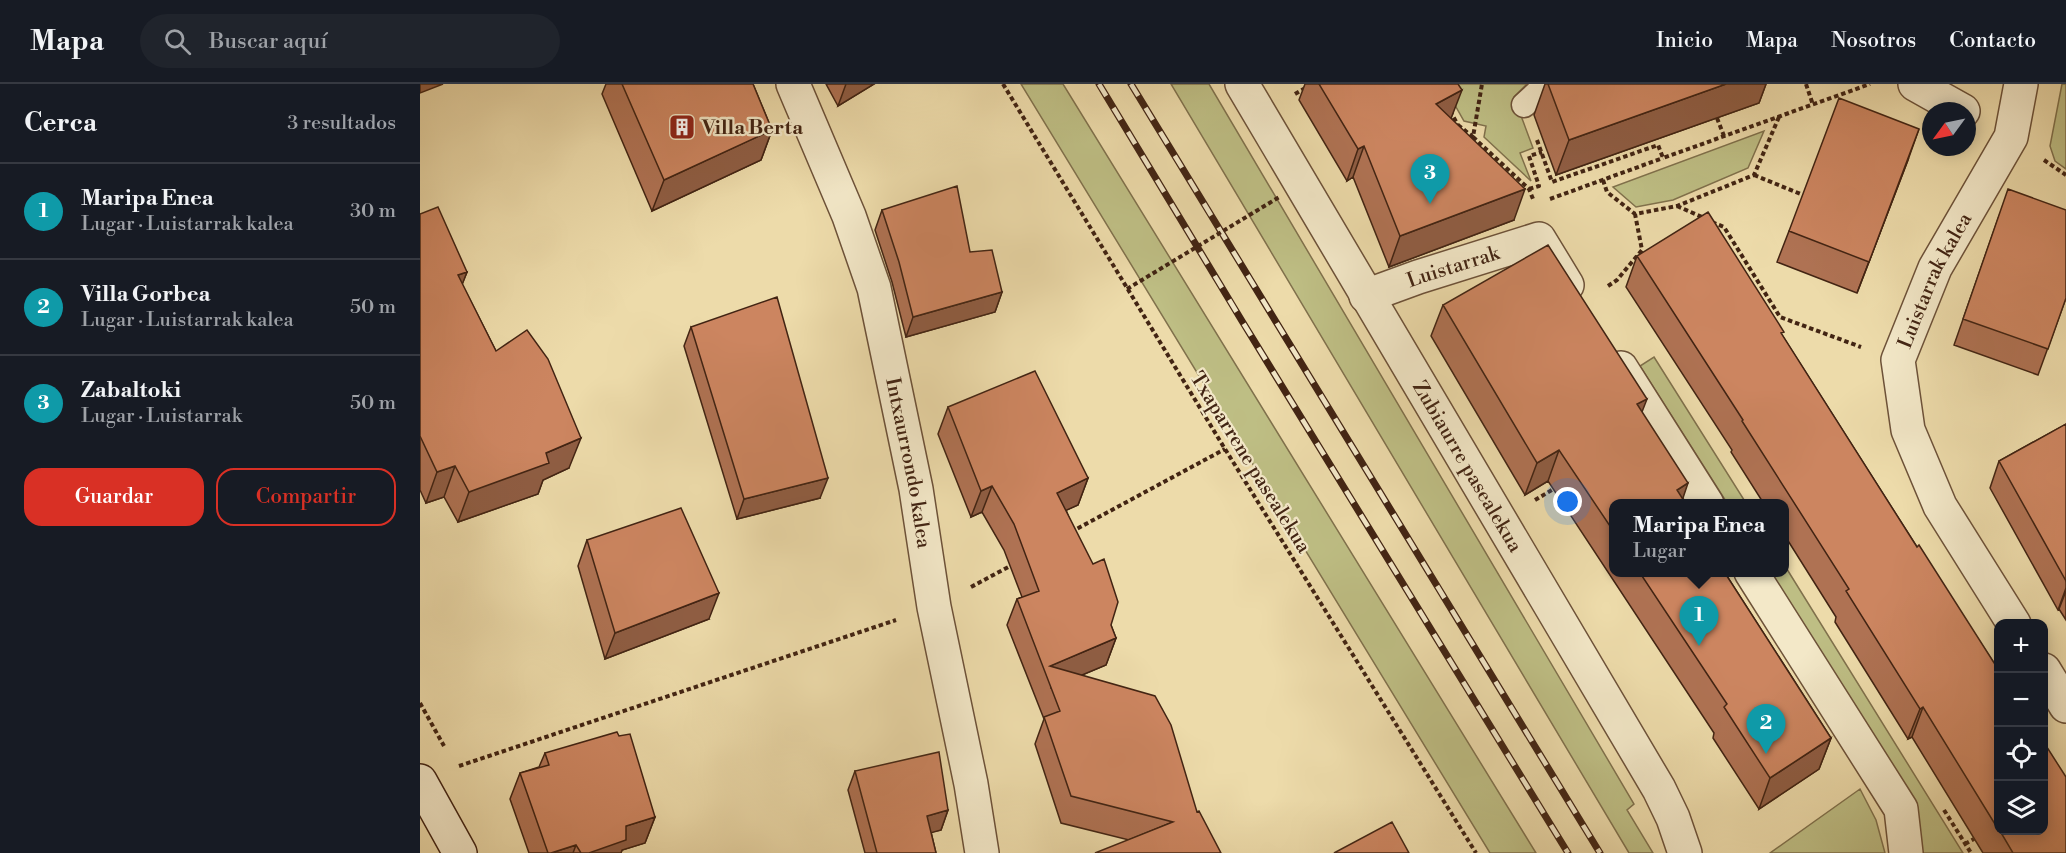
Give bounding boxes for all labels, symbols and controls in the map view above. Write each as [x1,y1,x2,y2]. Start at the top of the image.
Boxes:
search box [140,14,560,68]
text: Mapa [30,24,104,59]
icon: search [161,25,194,58]
text: Buscar aquí [209,28,328,55]
text: Inicio [1656,28,1713,54]
text: Mapa [1746,28,1798,54]
text: Nosotros [1831,28,1916,54]
text: Contacto [1949,28,2036,54]
north arrow [1922,102,1976,156]
text: Cerca [24,107,97,139]
text: 3 resultados [287,111,396,136]
building icon: Villa Berta [667,112,697,142]
place label: Villa Berta [701,116,803,141]
pin: 3 [1410,154,1450,204]
text: Maripa Enea [81,185,214,212]
text: 1 [39,199,48,224]
text: 30 m [350,199,396,224]
street label: Luistarrak kalea [1893,208,1979,352]
text: Lugar · Luistarrak kalea [81,212,294,237]
street label: Luistarrak [1404,241,1504,294]
text: Villa Gorbea [81,281,210,308]
text: 2 [37,295,50,320]
text: 50 m [350,295,396,320]
text: Lugar · Luistarrak kalea [81,308,294,333]
street label: Txaparrene pasealekua [1184,368,1316,559]
street label: Intxaurrondo kalea [879,375,936,551]
text: Zabaltoki [81,377,181,404]
street label: Zubiaurre pasealekua [1406,377,1528,558]
text: 3 [37,391,50,416]
text: 50 m [350,391,396,416]
text: Lugar · Luistarrak [81,404,242,429]
button: Guardar [24,468,204,526]
button: Compartir [216,468,396,526]
your location [1553,487,1582,516]
popup [1609,499,1789,577]
text: Maripa Enea [1633,512,1765,539]
text: Lugar [1633,539,1686,564]
pin: 1 [1680,596,1718,646]
map controls [1994,619,2048,835]
button: + [1994,619,2048,673]
button: − [1994,673,2048,727]
pin: 2 [1746,704,1786,754]
button: locate [1994,727,2048,781]
button: layers [1994,781,2048,835]

